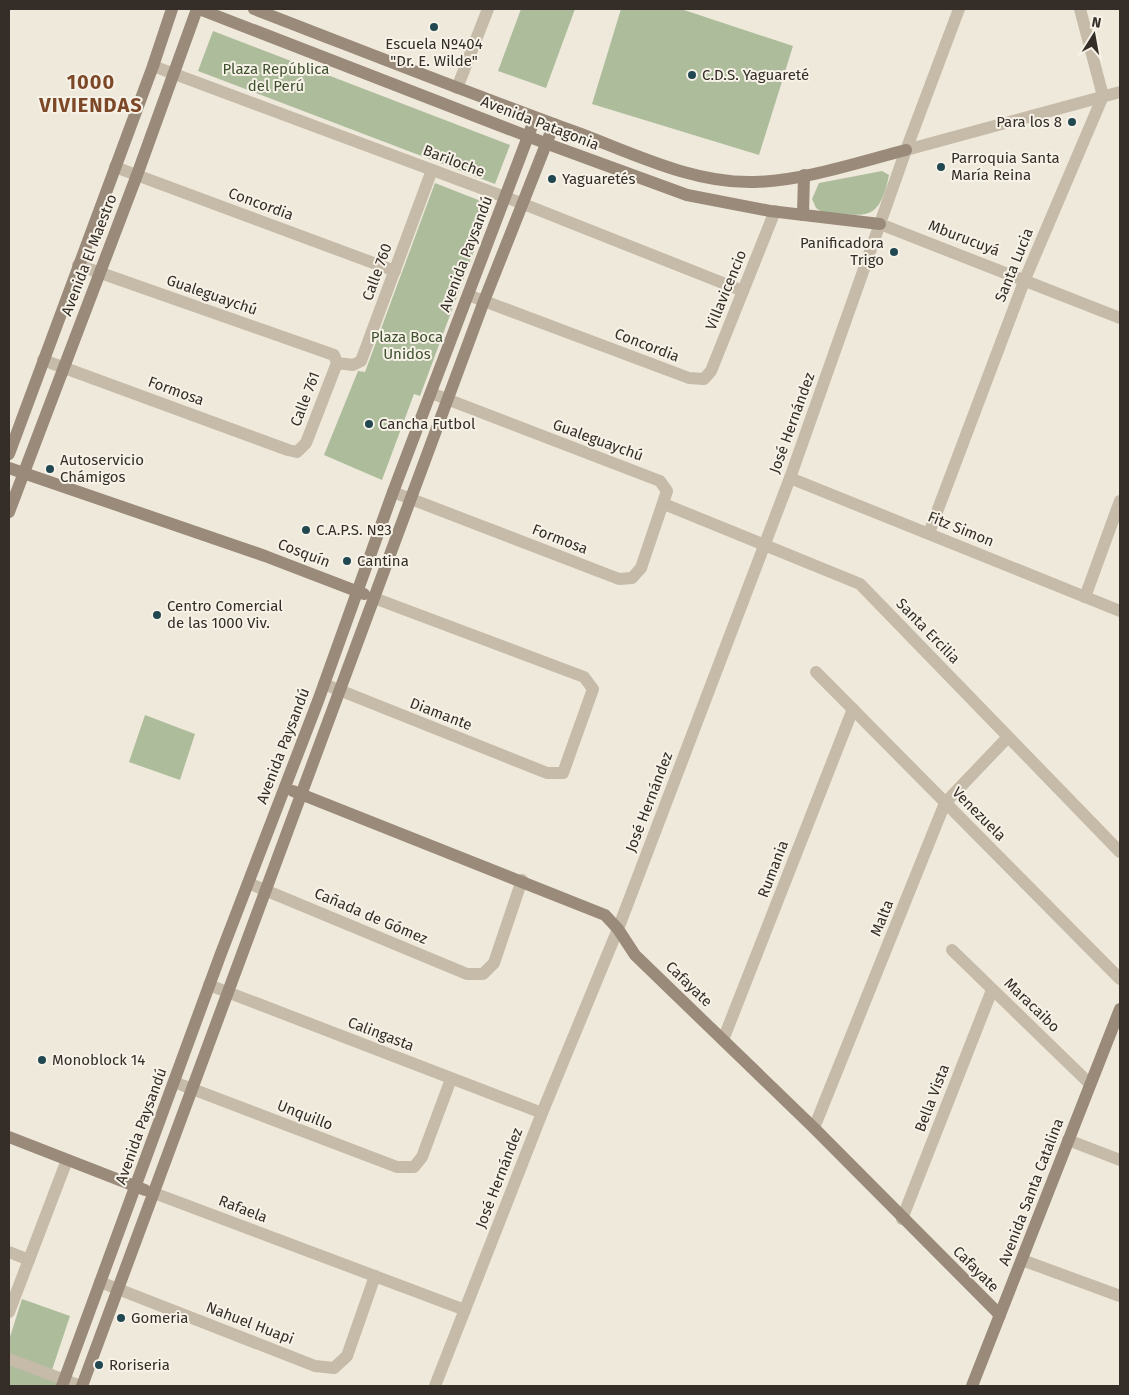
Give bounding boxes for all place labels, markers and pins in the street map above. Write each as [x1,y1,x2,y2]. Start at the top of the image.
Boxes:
marker: Escuela Nº404 "Dr. E. Wilde" [428,21,440,33]
place label: Escuela Nº404 "Dr. E. Wilde" [385,35,483,70]
place label: C.D.S. Yaguareté [702,66,809,84]
marker: C.D.S. Yaguareté [686,69,698,81]
place label: Para los 8 [996,113,1062,131]
marker: Para los 8 [1066,116,1078,128]
place label: Parroquia Santa María Reina [951,149,1060,184]
marker: Parroquia Santa María Reina [935,161,947,173]
place label: Yaguaretés [562,170,636,188]
marker: Yaguaretés [546,173,558,185]
place label: Panificadora Trigo [800,234,884,269]
marker: Panificadora Trigo [888,246,900,258]
place label: Cancha Futbol [379,415,476,433]
marker: Cancha Futbol [363,418,375,430]
place label: Autoservicio Chámigos [60,451,144,486]
marker: Autoservicio Chámigos [44,463,56,475]
place label: C.A.P.S. Nº3 [316,521,392,539]
marker: C.A.P.S. Nº3 [300,524,312,536]
place label: Cantina [357,552,409,570]
marker: Cantina [341,555,353,567]
place label: Centro Comercial de las 1000 Viv. [167,597,283,632]
marker: Centro Comercial de las 1000 Viv. [151,609,163,621]
place label: Monoblock 14 [52,1051,145,1069]
marker: Monoblock 14 [36,1054,48,1066]
place label: Gomeria [131,1309,188,1327]
marker: Gomeria [115,1312,127,1324]
place label: Roriseria [109,1356,170,1374]
marker: Roriseria [93,1359,105,1371]

